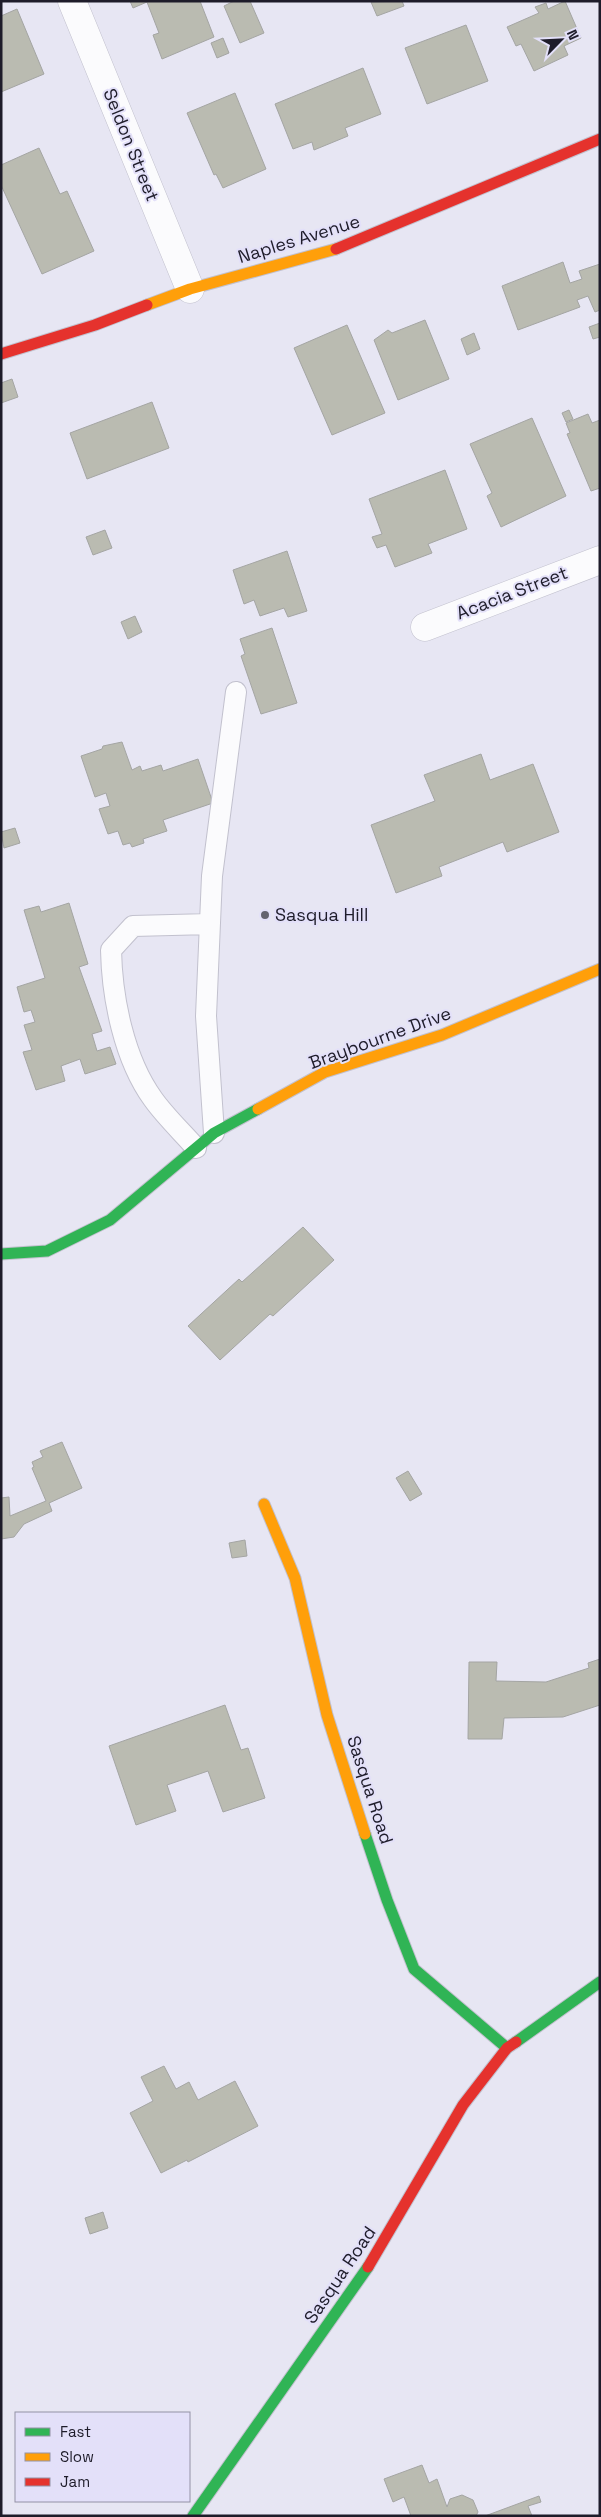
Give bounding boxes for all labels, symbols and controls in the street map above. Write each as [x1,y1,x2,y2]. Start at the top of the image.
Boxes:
north arrow [536,15,586,65]
text: N [563,27,583,43]
street label: Seldon Street [98,85,165,205]
street label: Naples Avenue [235,209,363,268]
street label: Acacia Street [453,561,571,624]
place label: Sasqua Hill [275,903,368,926]
marker: Sasqua Hill [259,909,271,921]
street label: Braybourne Drive [306,1001,454,1074]
street label: Sasqua Road [342,1733,399,1847]
street label: Sasqua Road [299,2222,381,2328]
legend [15,2412,190,2502]
text: Fast [60,2422,91,2441]
text: Slow [60,2447,94,2466]
text: Jam [60,2472,90,2491]

